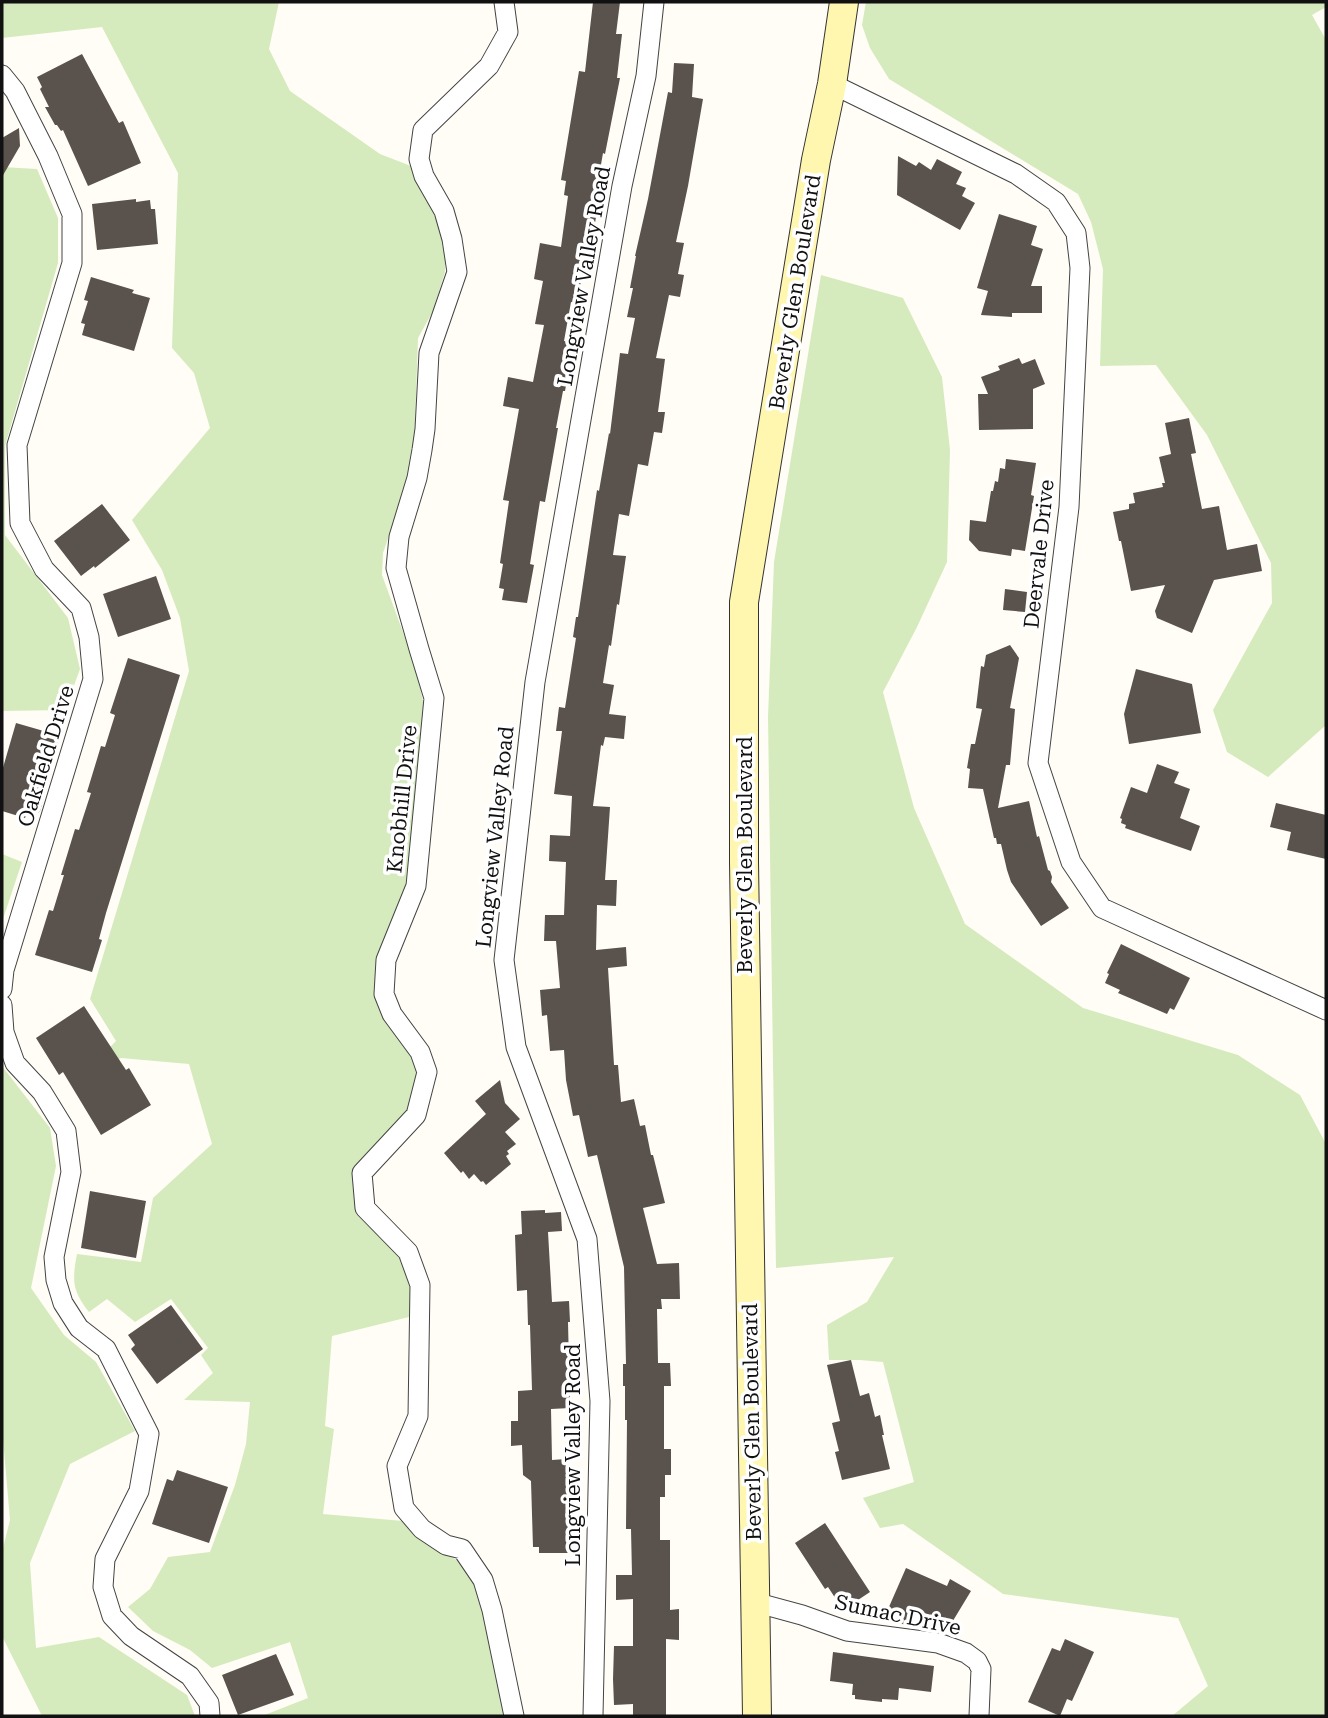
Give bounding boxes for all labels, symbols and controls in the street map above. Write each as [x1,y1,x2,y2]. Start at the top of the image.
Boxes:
street label: Longview Valley Road [553,164,615,388]
street label: Beverly Glen Boulevard [765,172,826,411]
street label: Deervale Drive [1019,478,1059,630]
street label: Oakfield Drive [13,682,79,830]
street label: Knobhill Drive [382,724,422,874]
street label: Longview Valley Road [471,724,519,949]
street label: Beverly Glen Boulevard [733,736,757,974]
street label: Beverly Glen Boulevard [738,1302,766,1541]
street label: Longview Valley Road [561,1343,585,1566]
street label: Sumac Drive [833,1590,963,1640]

